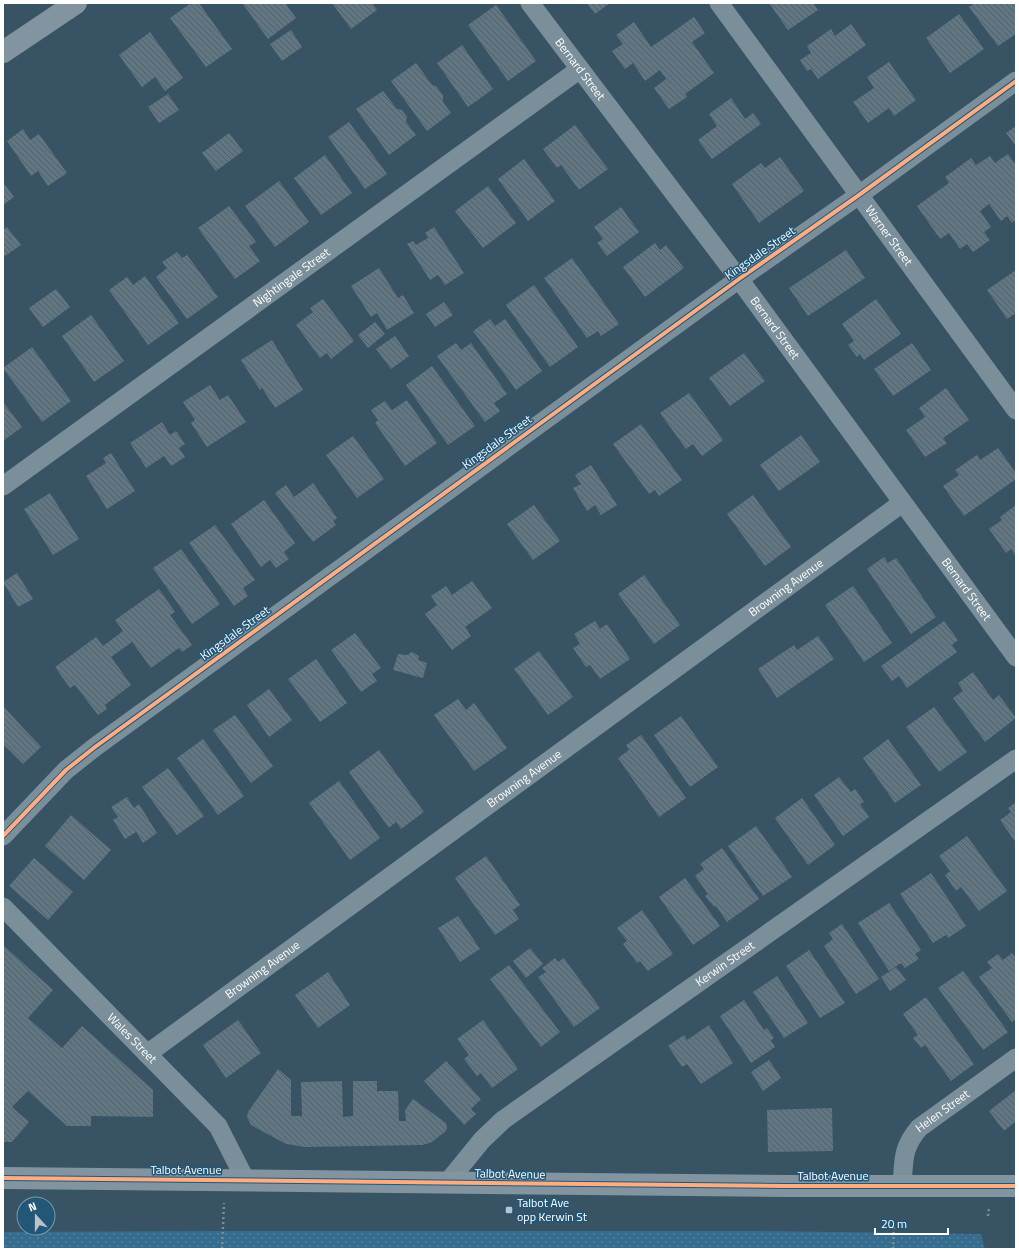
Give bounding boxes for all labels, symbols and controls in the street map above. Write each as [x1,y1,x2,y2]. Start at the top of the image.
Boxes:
street label: Bernard Street [551,34,611,105]
street label: Warner Street [861,201,918,270]
street label: Kingsdale Street [721,221,800,284]
street label: Nightingale Street [249,242,334,312]
street label: Bernard Street [746,292,805,364]
street label: Kingsdale Street [458,409,536,474]
street label: Browning Avenue [744,553,827,621]
street label: Bernard Street [937,554,997,625]
street label: Kingsdale Street [196,600,274,665]
street label: Browning Avenue [482,744,565,812]
street label: Browning Avenue [221,935,304,1003]
street label: Kerwin Street [691,935,759,991]
street label: Wales Street [103,1008,162,1068]
street label: Helen Street [911,1084,974,1137]
street label: Talbot Avenue [150,1160,222,1179]
street label: Talbot Avenue [474,1163,546,1184]
street label: Talbot Avenue [797,1166,869,1185]
place label: Talbot Ave opp Kerwin St [517,1193,588,1226]
north arrow [16,1196,56,1236]
text: N [26,1198,39,1215]
marker: Talbot Ave opp Kerwin St [504,1205,514,1215]
scale bar [875,1210,948,1236]
text: 20 m [881,1214,907,1233]

